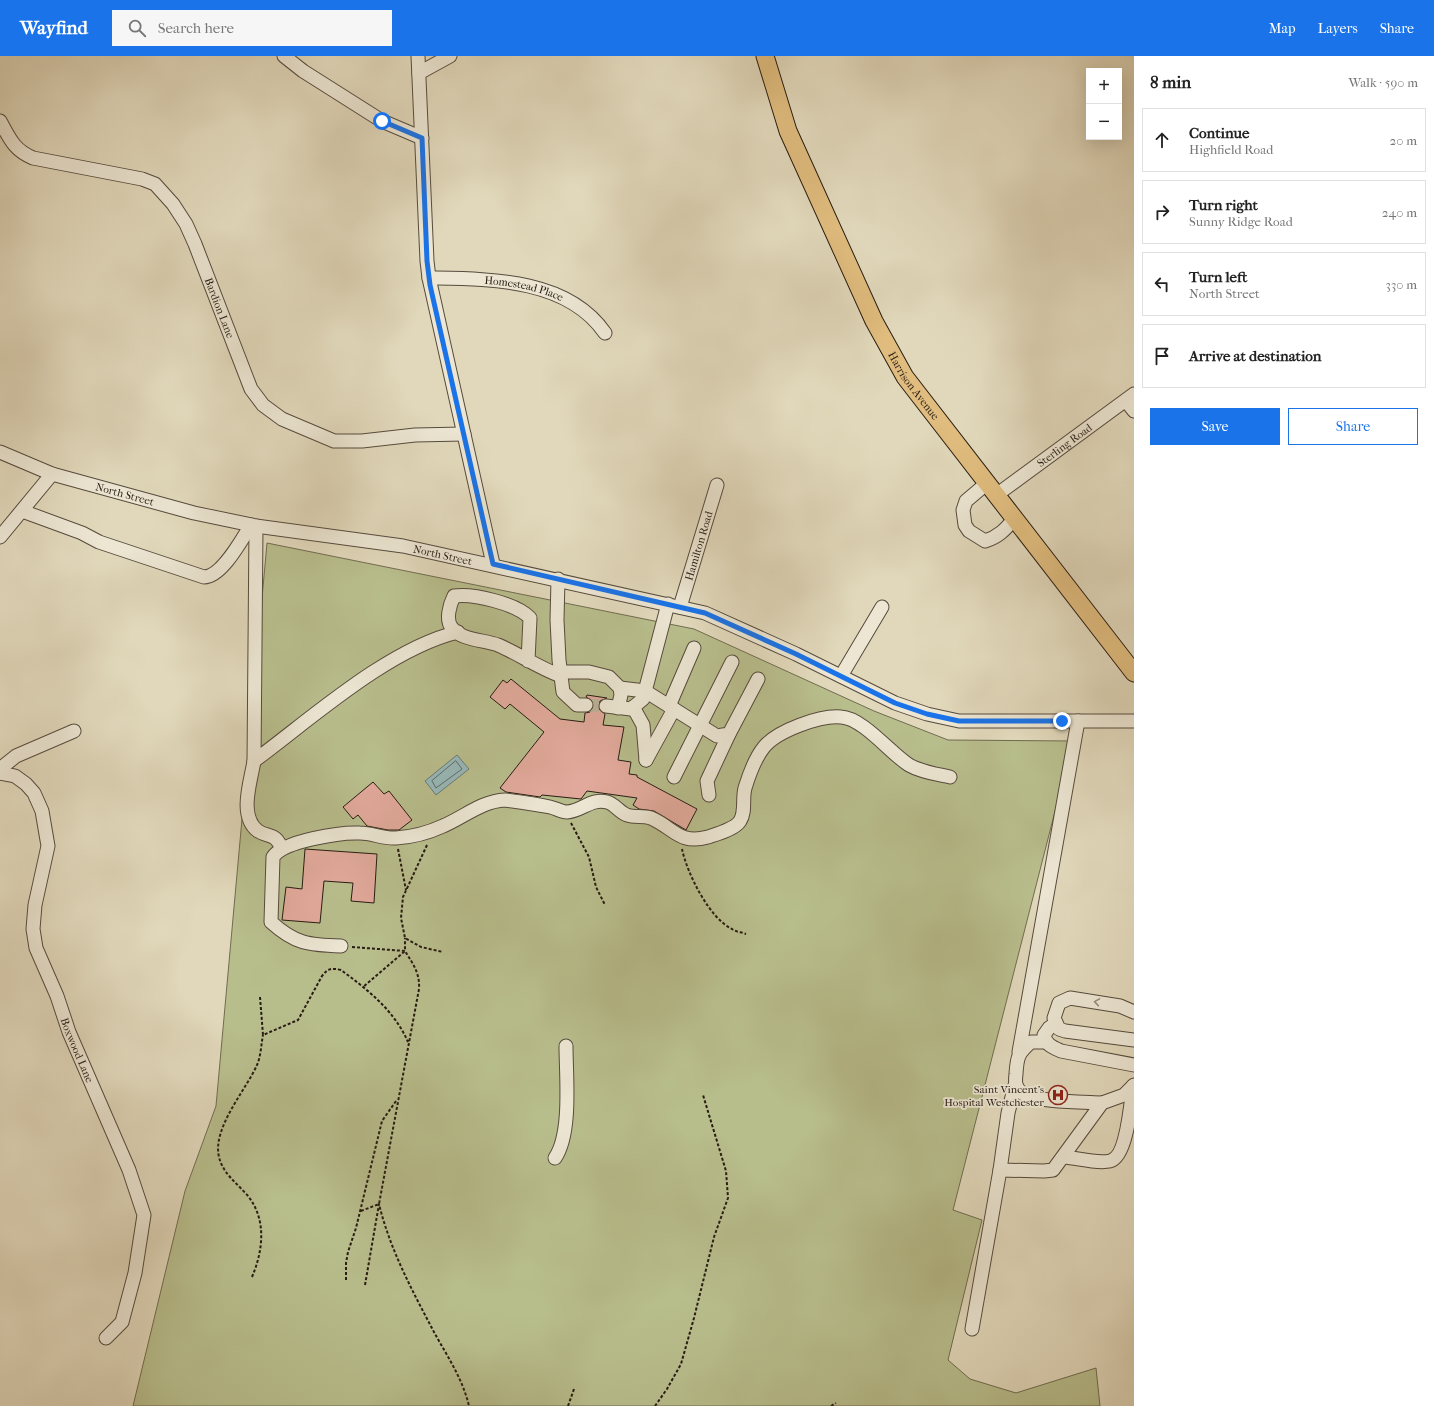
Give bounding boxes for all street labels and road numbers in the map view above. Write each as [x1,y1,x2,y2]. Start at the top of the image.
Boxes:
street label: Homestead Place [484,273,566,304]
street label: Bardion Lane [202,276,237,341]
street label: Harrison Avenue [886,349,942,423]
street label: Sterling Road [1034,420,1095,470]
street label: North Street [94,480,156,508]
street label: Hamilton Road [682,509,716,582]
street label: North Street [412,542,473,568]
street label: Boxwood Lane [58,1016,97,1085]

